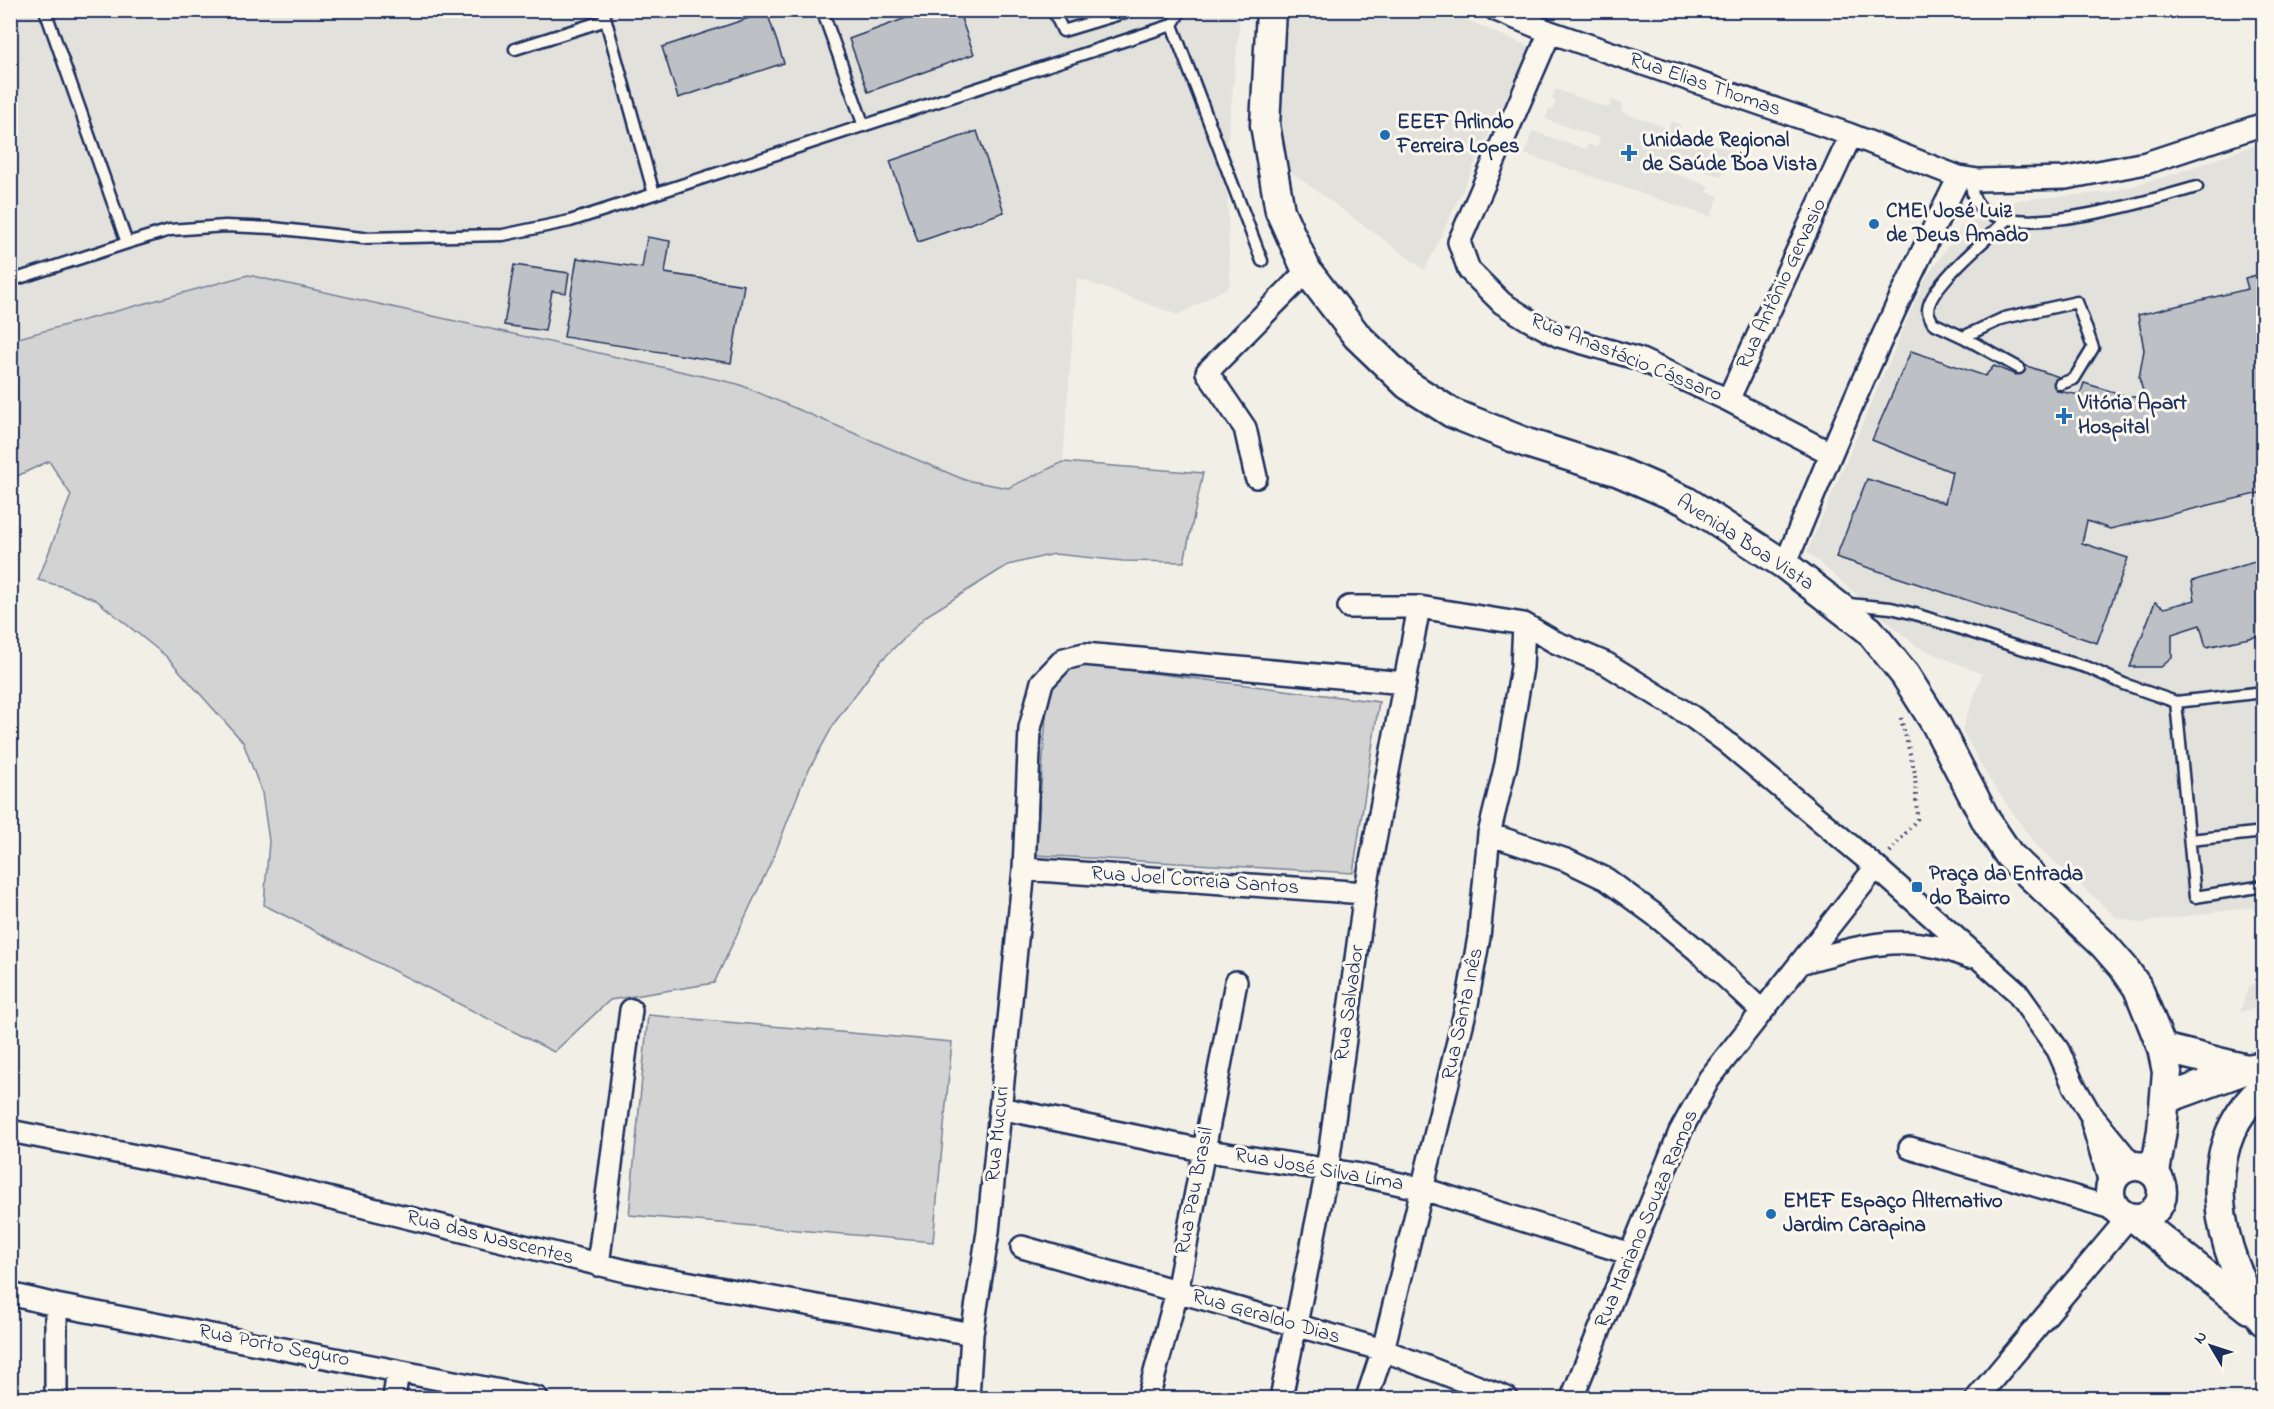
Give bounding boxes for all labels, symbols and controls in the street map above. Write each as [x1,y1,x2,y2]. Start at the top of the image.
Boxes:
street label: Rua Elias Thomas [1625,45,1785,125]
place label: EEEF Arlindo Ferreira Lopes [1396,108,1520,162]
place label: Unidade Regional de Saúde Boa Vista [1642,126,1817,180]
marker: EEEF Arlindo Ferreira Lopes [1378,128,1392,142]
marker: Unidade Regional de Saúde Boa Vista [1620,144,1638,162]
street label: Rua Antônio Gervasio [1729,193,1835,374]
place label: CMEI José Luiz de Deus Amado [1886,197,2029,251]
marker: CMEI José Luiz de Deus Amado [1867,217,1881,231]
street label: Rua Anastácio Cássaro [1525,306,1727,410]
place label: Vitória Apart Hospital [2077,389,2188,443]
marker: Vitória Apart Hospital [2055,407,2073,425]
street label: Avenida Boa Vista [1670,487,1820,599]
street label: Rua Joel Correia Santos [1090,859,1300,903]
place label: Praça da Entrada do Bairro [1929,860,2083,914]
marker: Praça da Entrada do Bairro [1910,880,1924,894]
street label: Rua Salvador [1327,942,1373,1063]
street label: Rua Santa Inês [1434,945,1492,1083]
street label: Rua Mucuri [978,1084,1018,1184]
street label: Rua Mariano Souza Ramos [1587,1105,1707,1333]
street label: Rua Pau Brasil [1168,1125,1222,1257]
street label: Rua José Silva Lima [1232,1140,1406,1200]
place label: EMEF Espaço Alternativo Jardim Carapina [1783,1187,2003,1241]
street label: Rua das Nascentes [403,1203,577,1273]
marker: EMEF Espaço Alternativo Jardim Carapina [1764,1207,1778,1221]
street label: Rua Geraldo Dias [1188,1281,1344,1353]
north arrow [2181,1316,2241,1376]
street label: Rua Porto Seguro [195,1317,352,1377]
text: N [2188,1326,2214,1350]

